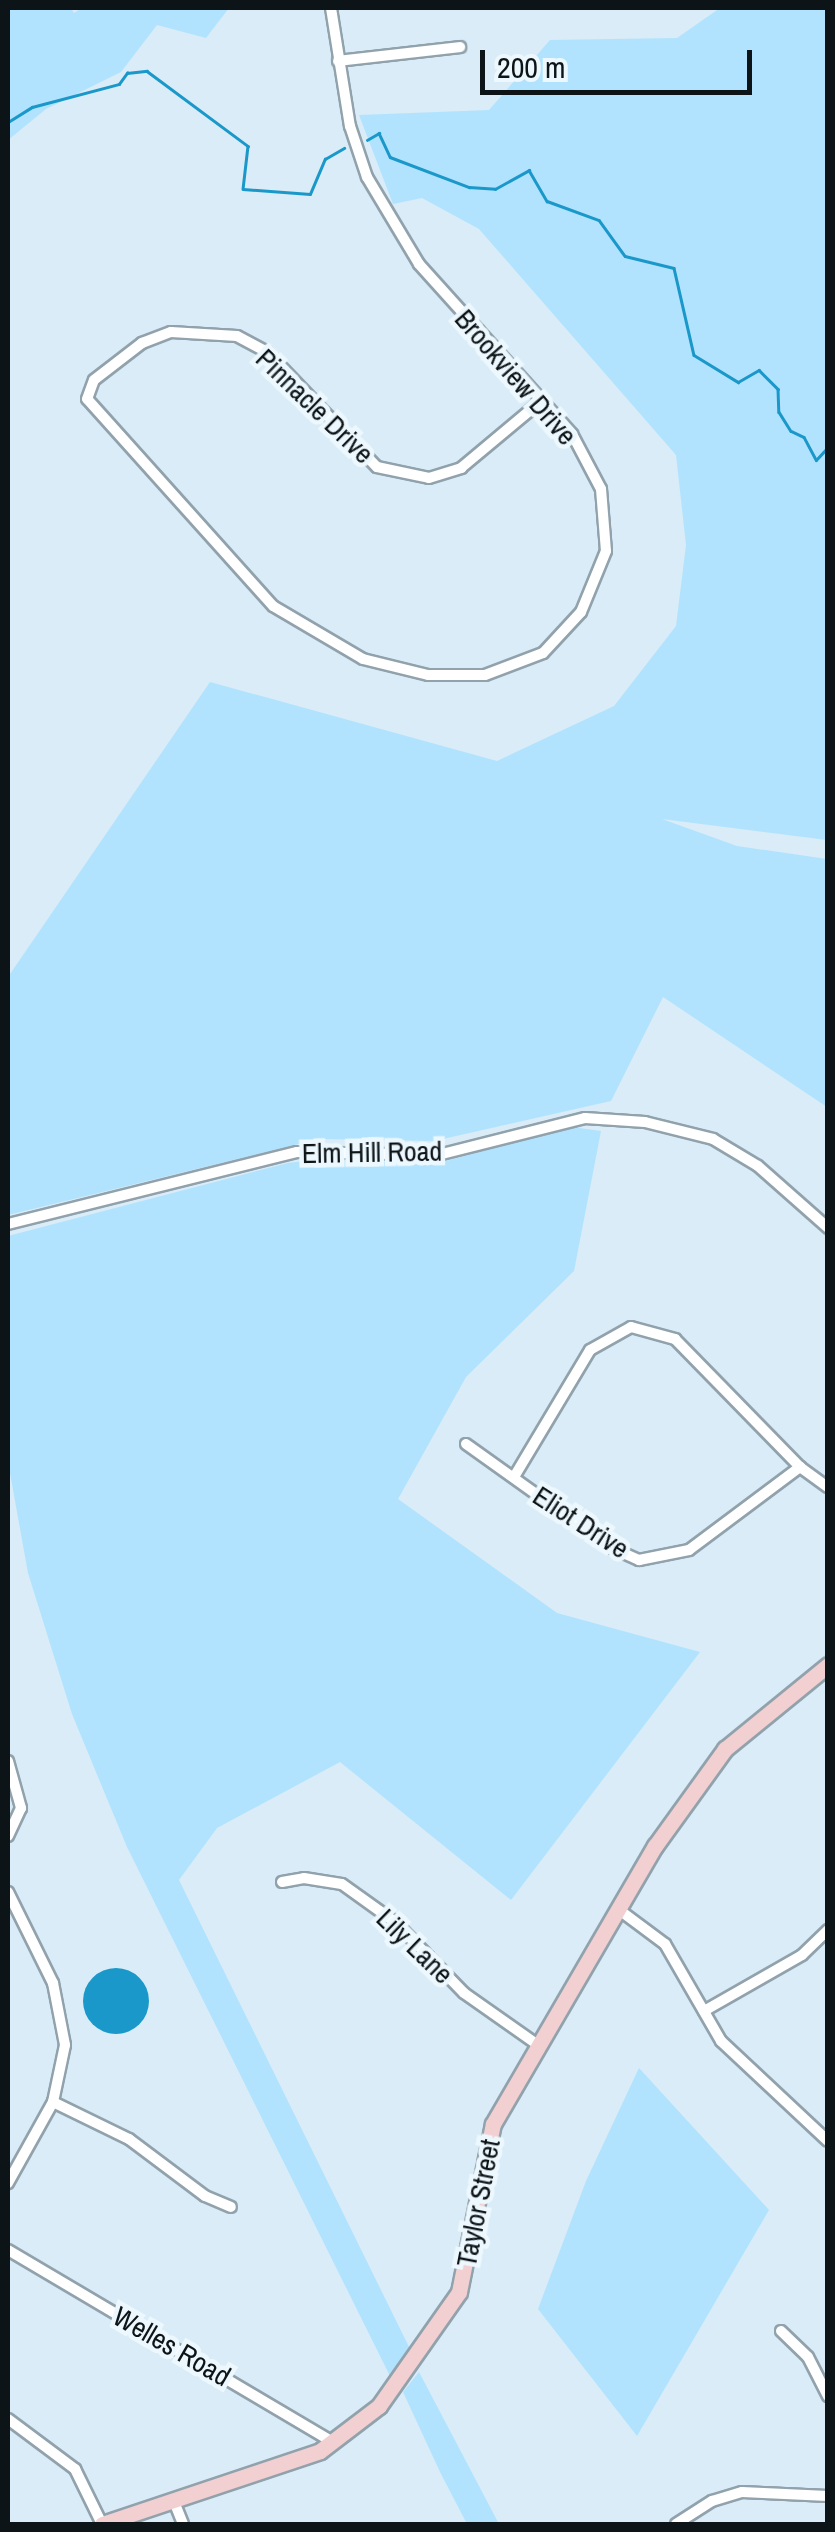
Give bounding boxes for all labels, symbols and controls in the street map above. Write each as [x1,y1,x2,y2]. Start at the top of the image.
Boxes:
scale bar [485,30,758,92]
text: 200 m [497,47,565,87]
street label: Brookview Drive [448,302,584,452]
street label: Pinnacle Drive [249,342,381,470]
street label: Elm Hill Road [302,1134,442,1170]
street label: Eliot Drive [527,1479,635,1565]
street label: Lily Lane [370,1902,460,1990]
street label: Taylor Street [449,2136,507,2270]
street label: Welles Road [107,2299,237,2393]

